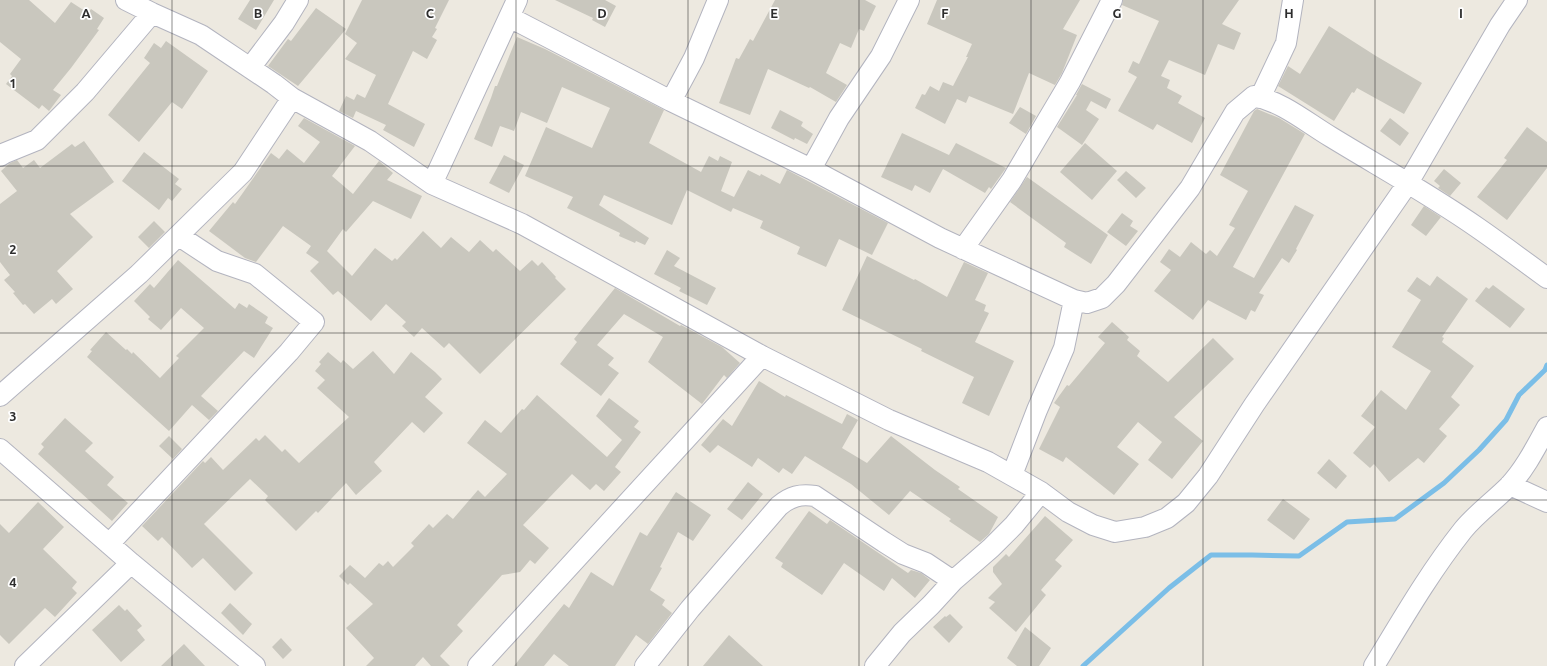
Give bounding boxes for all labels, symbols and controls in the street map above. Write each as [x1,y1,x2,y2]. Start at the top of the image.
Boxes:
text: A [81,6,91,20]
text: B [254,6,263,20]
text: C [426,6,435,20]
text: D [597,6,607,20]
text: E [770,6,778,20]
text: F [941,6,949,20]
text: G [1113,6,1122,20]
text: H [1284,6,1294,20]
text: I [1459,6,1463,20]
text: 1 [9,76,17,90]
text: 2 [9,242,17,256]
text: 3 [9,409,17,423]
text: 4 [9,575,17,589]

